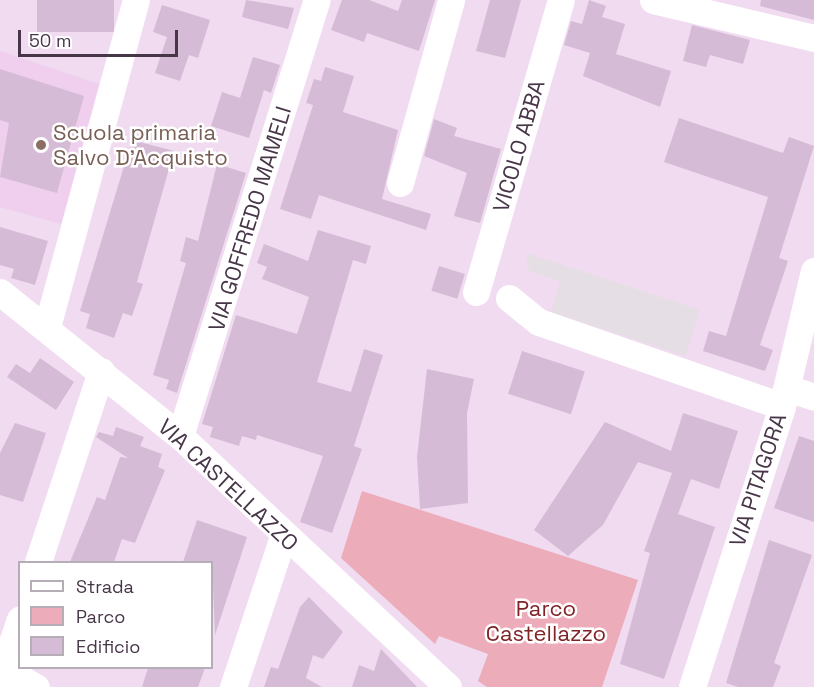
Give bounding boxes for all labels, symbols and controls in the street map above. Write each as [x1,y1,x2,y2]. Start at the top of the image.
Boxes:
scale bar [21,18,182,56]
text: 50 m [29,29,71,52]
street label: VICOLO ABBA [488,77,550,215]
street label: VIA GOFFREDO MAMELI [203,103,297,335]
place label: Scuola primaria Salvo D'Acquisto [53,119,228,170]
marker: Scuola primaria Salvo D'Acquisto [34,138,48,152]
street label: VIA PITAGORA [724,410,792,550]
street label: VIA CASTELLAZZO [152,413,304,557]
legend [18,561,213,669]
text: Strada [76,575,134,598]
park label: Parco Castellazzo [486,595,606,646]
text: Parco [76,605,125,628]
text: Edificio [76,635,140,658]

